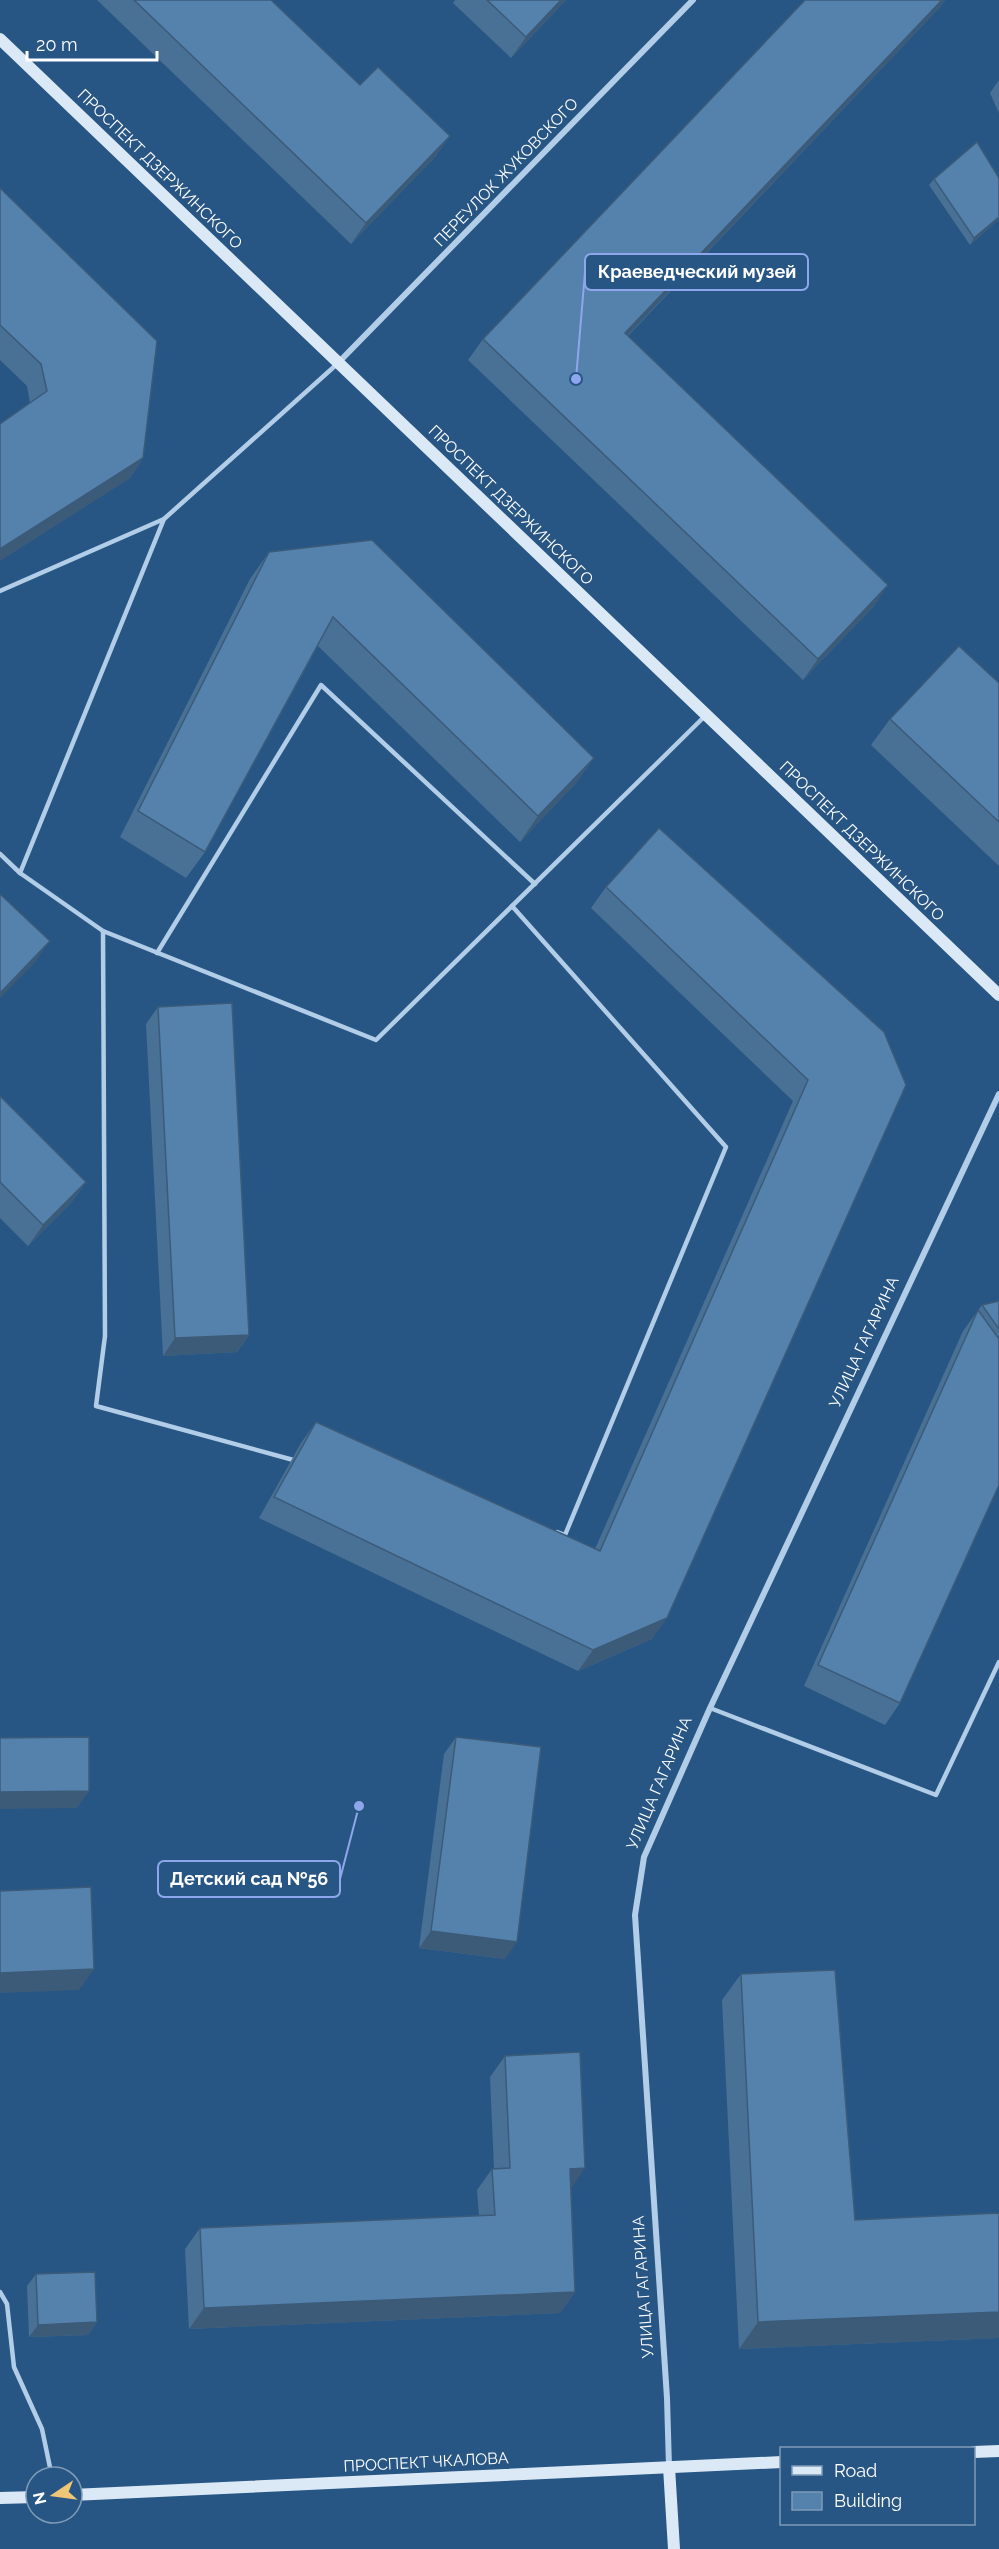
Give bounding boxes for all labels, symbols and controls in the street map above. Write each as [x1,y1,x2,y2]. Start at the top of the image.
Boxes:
scale bar [27,24,158,62]
text: 20 m [36,34,78,55]
street label: ПРОСПЕКТ ДЗЕРЖИНСКОГО [74,85,246,253]
street label: ПЕРЕУЛОК ЖУКОВСКОГО [430,94,582,250]
callout: Краеведческий музей [585,254,808,290]
text: Краеведческий музей [598,261,796,282]
street label: ПРОСПЕКТ ДЗЕРЖИНСКОГО [425,421,597,589]
street label: ПРОСПЕКТ ДЗЕРЖИНСКОГО [776,757,948,925]
street label: УЛИЦА ГАГАРИНА [825,1273,903,1411]
street label: УЛИЦА ГАГАРИНА [622,1713,696,1852]
callout: Детский сад №56 [158,1861,340,1897]
text: Детский сад №56 [170,1868,328,1889]
street label: УЛИЦА ГАГАРИНА [629,2215,657,2359]
legend [780,2447,975,2525]
street label: ПРОСПЕКТ ЧКАЛОВА [343,2448,509,2476]
text: Road [834,2460,877,2481]
north arrow [24,2465,84,2525]
text: N [29,2490,51,2506]
text: Building [834,2490,902,2511]

